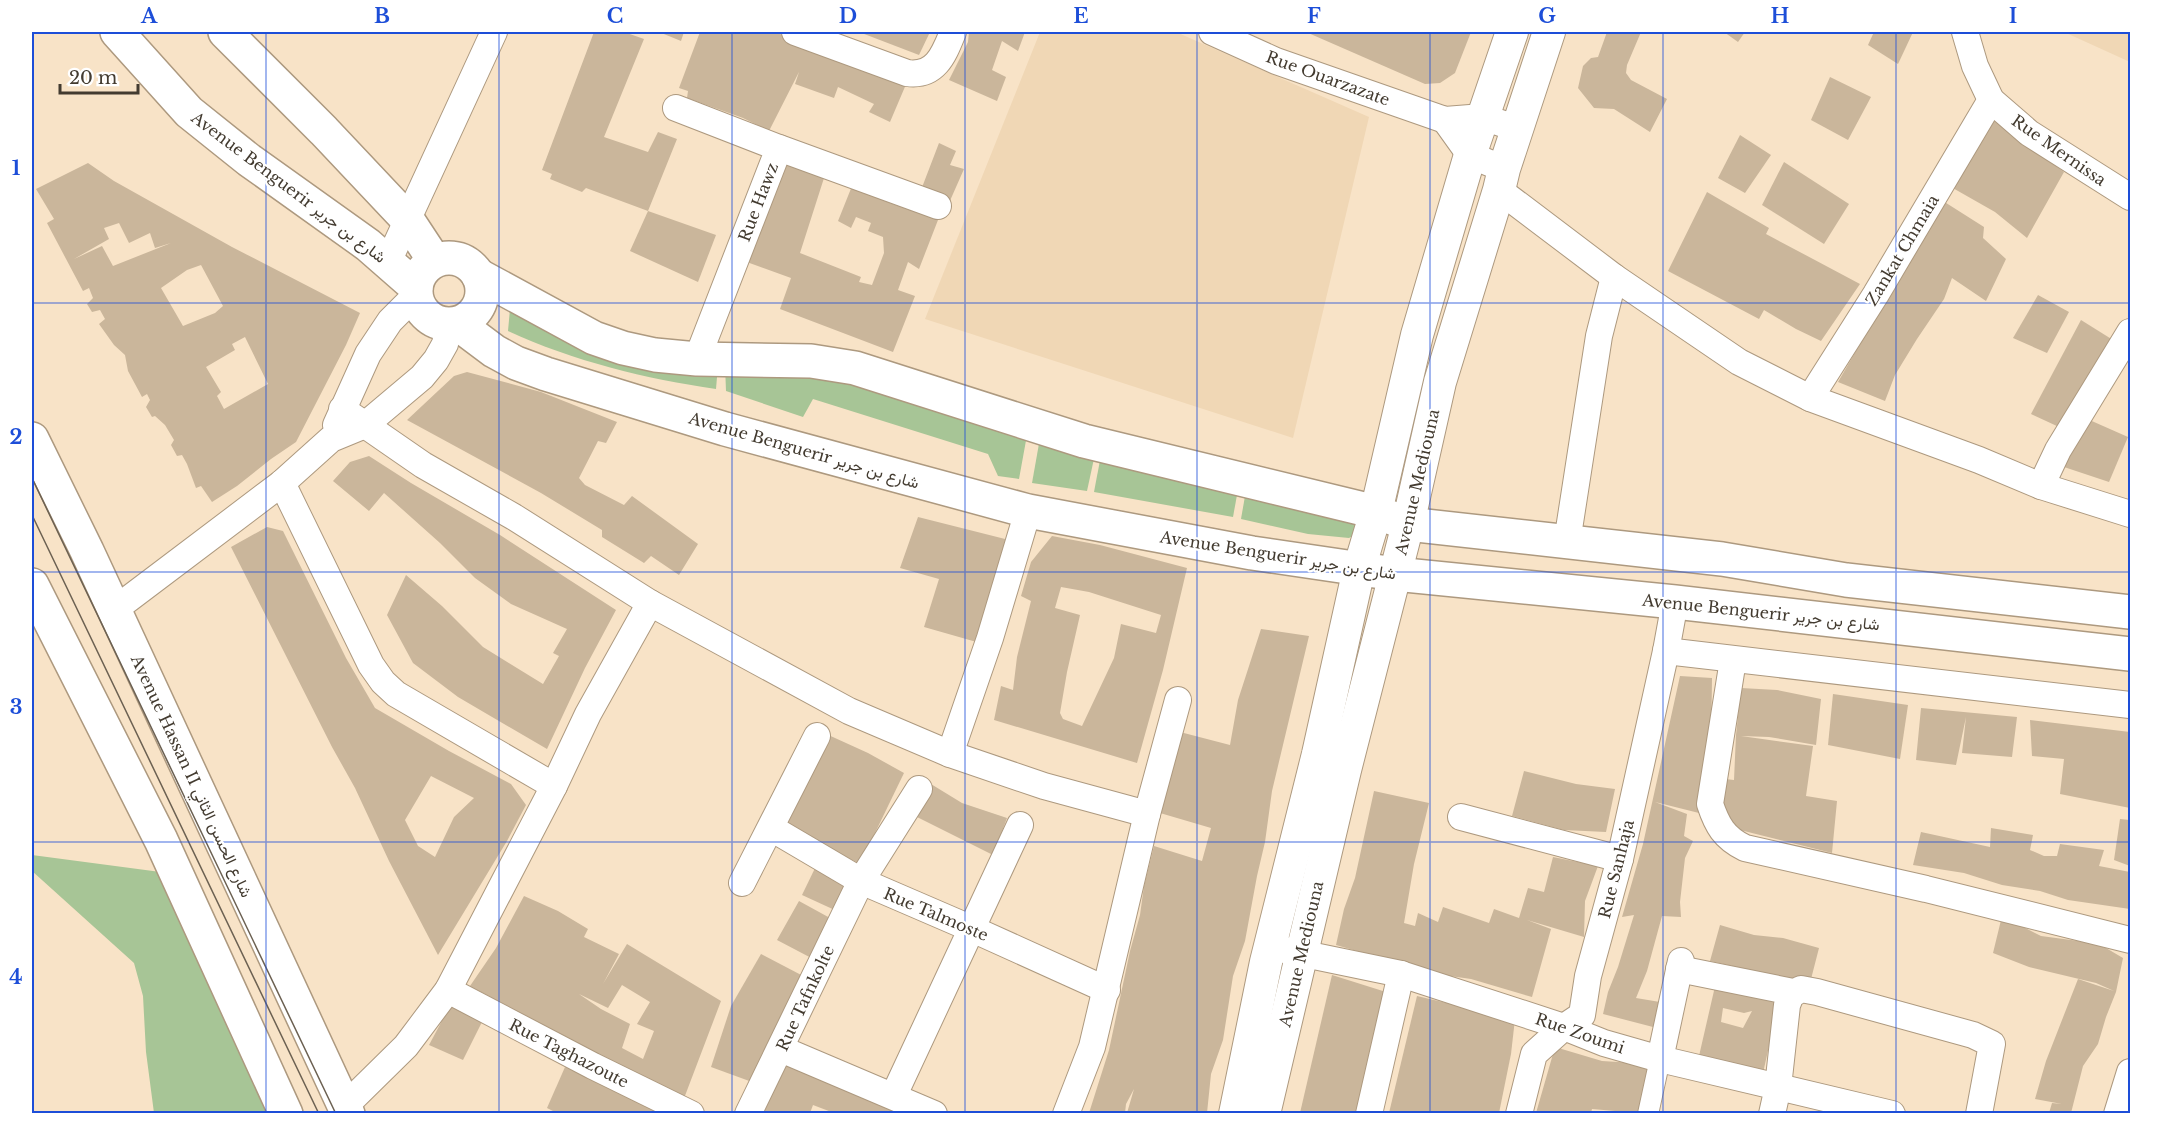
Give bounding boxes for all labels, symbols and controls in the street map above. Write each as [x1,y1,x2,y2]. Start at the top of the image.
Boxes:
text: A [140,4,158,28]
text: B [374,4,390,28]
text: C [607,4,623,28]
text: D [839,4,857,28]
text: E [1073,4,1089,28]
text: F [1307,4,1321,28]
text: G [1538,4,1556,28]
text: H [1771,4,1790,28]
text: I [2009,4,2017,28]
street label: Rue Ouarzazate [1263,46,1393,110]
scale bar [60,57,138,95]
text: 20 m [69,67,117,89]
street label: Avenue Benguerir شارع بن جرير [186,107,390,268]
street label: Rue Mernissa [2008,110,2110,190]
text: 1 [12,156,21,180]
street label: Rue Hawz [734,160,782,244]
street label: Zankat Chmaia [1861,191,1943,309]
street label: Avenue Benguerir شارع بن جرير [685,407,921,494]
street label: Avenue Mediouna [1390,407,1444,558]
text: 2 [9,425,23,449]
street label: Avenue Benguerir شارع بن جرير [1157,526,1397,586]
street label: Avenue Benguerir شارع بن جرير [1640,589,1881,636]
street label: Avenue Hassan II شارع الحسن الثاني [123,651,257,902]
text: 3 [10,695,22,719]
street label: Rue Sanhaja [1594,818,1638,920]
street label: Avenue Mediouna [1274,879,1328,1030]
street label: Rue Talmoste [881,883,991,945]
street label: Rue Tafnkolte [772,942,838,1054]
text: 4 [9,965,23,989]
street label: Rue Zoumi [1533,1008,1628,1058]
street label: Rue Taghazoute [506,1014,632,1092]

